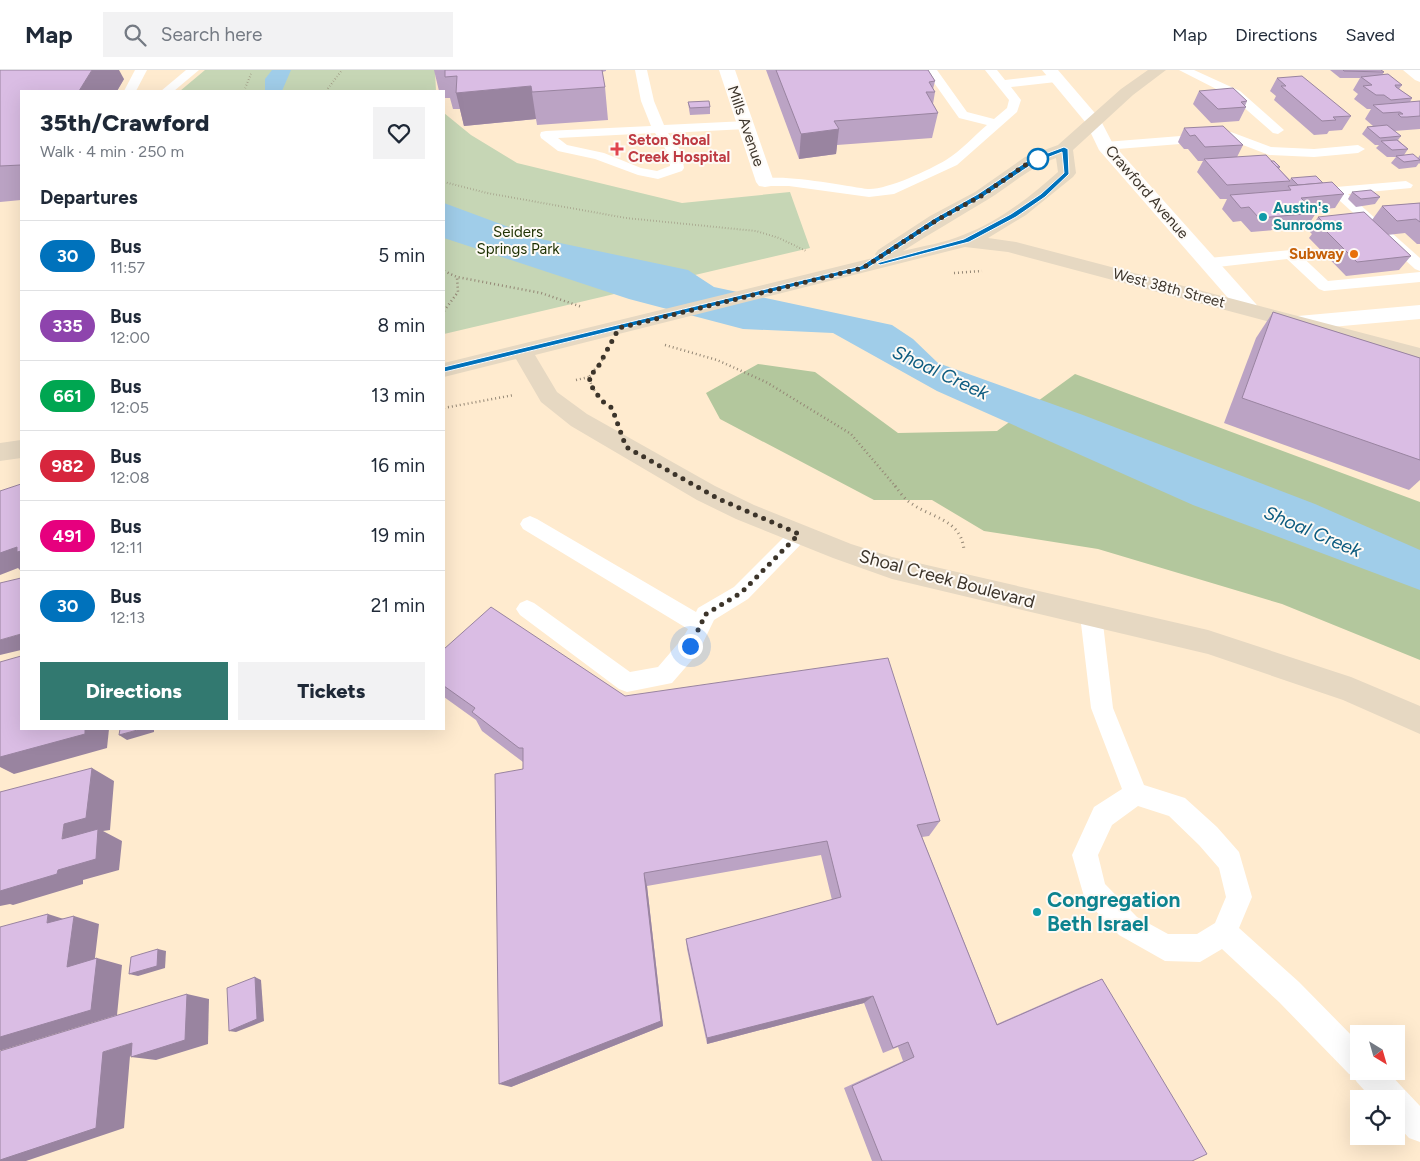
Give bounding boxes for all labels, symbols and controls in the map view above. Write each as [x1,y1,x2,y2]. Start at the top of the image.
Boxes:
search box [103,12,453,57]
text: Map [25,20,73,49]
icon: search [121,21,149,49]
text: Search here [161,23,262,46]
text: Map [1172,24,1207,46]
text: Directions [1235,24,1317,46]
text: Saved [1345,24,1395,46]
street label: Mills Avenue [724,83,768,169]
button: heart [373,107,425,159]
text: 35th/Crawford [40,108,209,137]
place label: Seton Shoal Creek Hospital [628,131,730,166]
text: Walk · 4 min · 250 m [40,142,184,161]
marker: Seton Shoal Creek Hospital [610,142,624,156]
street label: Crawford Avenue [1102,142,1192,242]
unlabelled marker [1027,148,1049,170]
text: Departures [40,186,138,209]
place label: Austin's Sunrooms [1273,199,1342,234]
marker: Austin's Sunrooms [1257,211,1269,223]
park label: Seiders Springs Park [476,223,560,258]
text: Bus [110,235,141,258]
text: 5 min [378,244,425,267]
text: 30 [57,245,78,267]
place label: Subway [1289,245,1344,263]
marker: Subway [1348,248,1360,260]
text: 11:57 [110,258,145,277]
street label: West 38th Street [1111,264,1227,312]
text: Bus [110,305,141,328]
text: 8 min [377,314,425,337]
text: 335 [52,315,83,337]
text: 12:00 [110,328,150,347]
water label: Shoal Creek [889,340,993,405]
text: Bus [110,375,141,398]
text: 13 min [371,384,425,407]
text: 661 [53,385,82,407]
text: 12:05 [110,398,149,417]
text: Bus [110,445,141,468]
text: 16 min [371,454,425,477]
text: 982 [52,455,83,477]
text: 12:08 [110,468,150,487]
water label: Shoal Creek [1261,501,1366,563]
text: Bus [110,515,141,538]
text: 19 min [371,524,425,547]
text: 491 [53,525,82,547]
text: 12:11 [110,538,143,557]
street label: Shoal Creek Boulevard [857,545,1037,613]
text: Bus [110,585,141,608]
text: 21 min [371,594,425,617]
text: 30 [57,595,78,617]
text: 12:13 [110,608,145,627]
your location [678,634,703,659]
button: Directions [40,662,228,720]
button: Tickets [238,662,425,720]
place label: Congregation Beth Israel [1047,887,1180,936]
marker: Congregation Beth Israel [1031,906,1043,918]
north arrow [1350,1025,1405,1080]
map controls [1350,1025,1405,1145]
button: locate [1350,1090,1405,1145]

